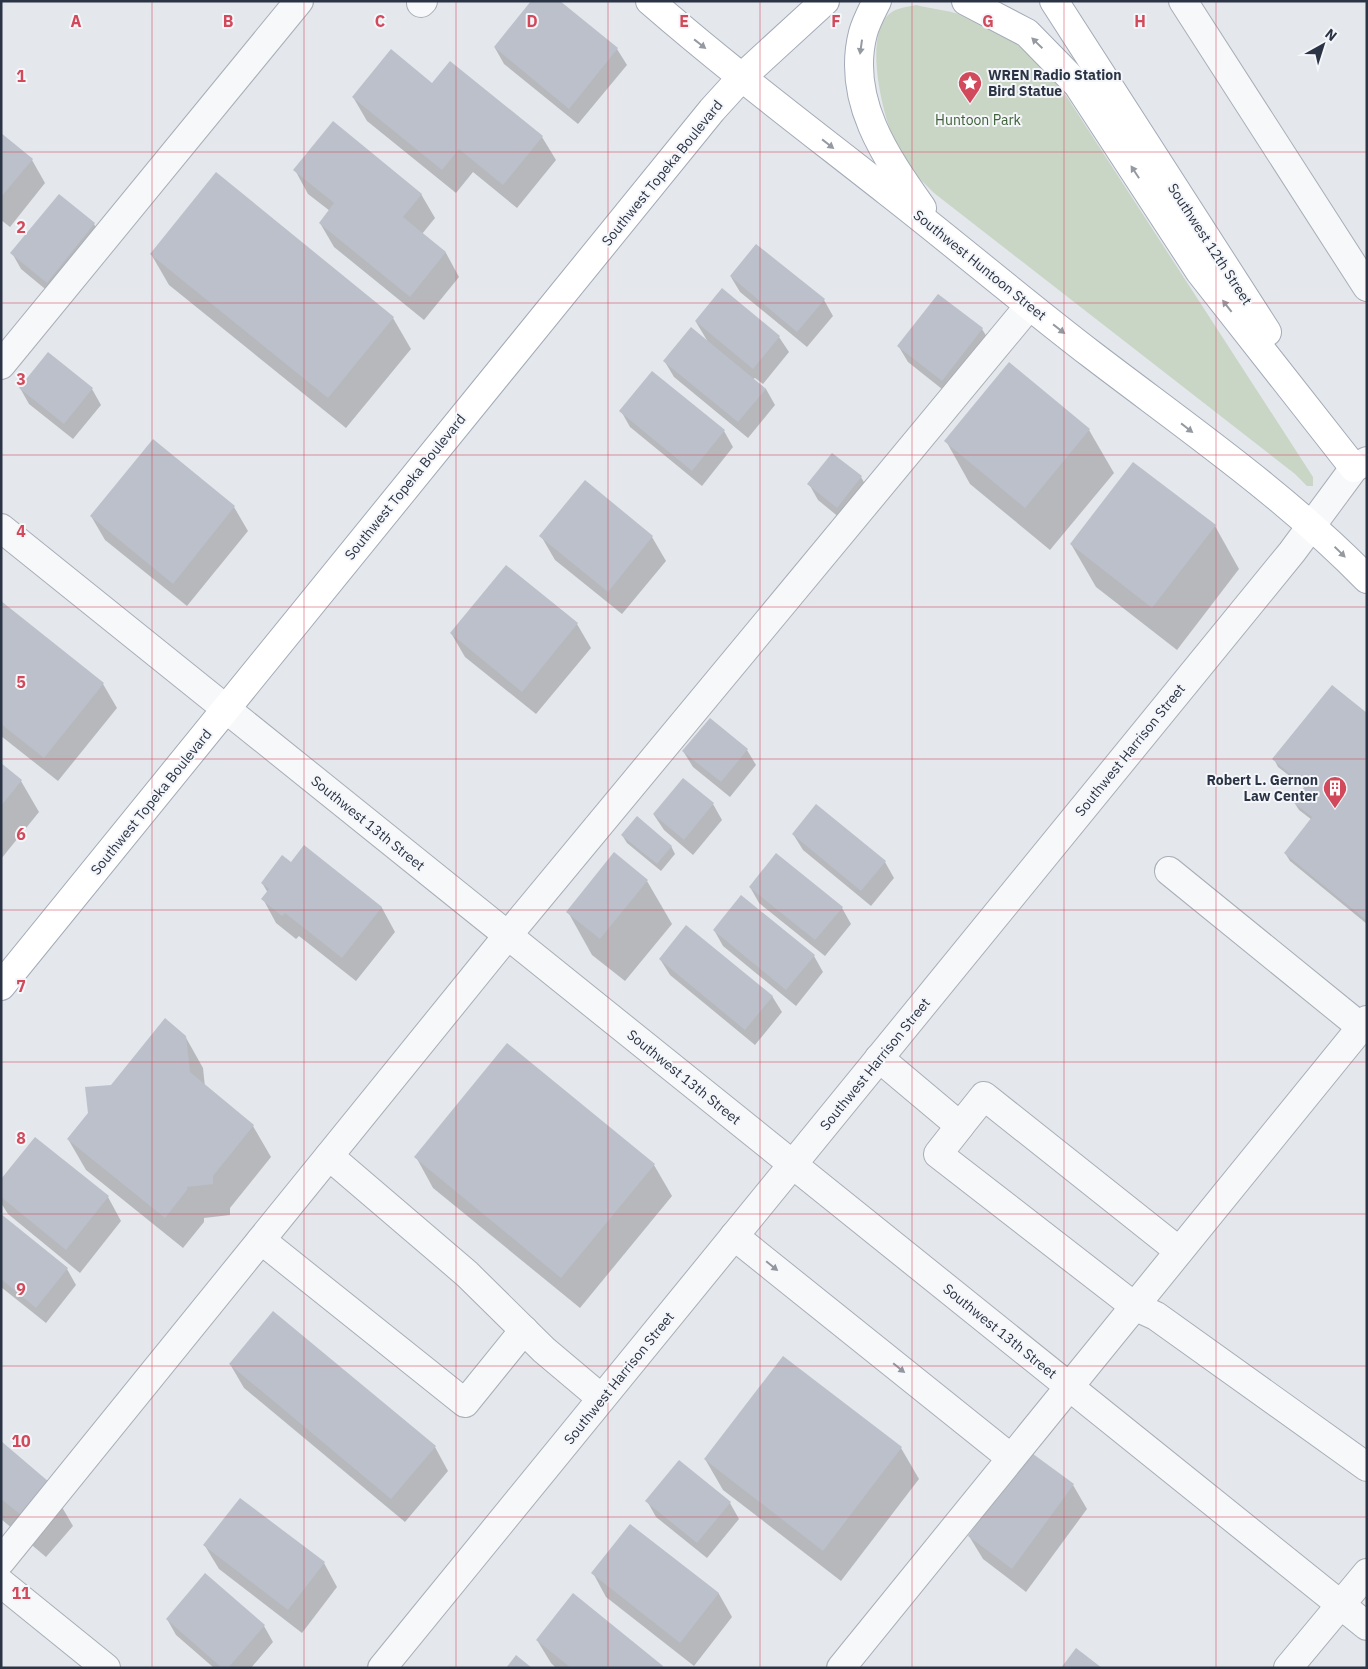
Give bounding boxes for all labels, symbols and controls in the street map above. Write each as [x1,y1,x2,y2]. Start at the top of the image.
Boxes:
text: A [71,11,82,31]
text: B [223,11,234,31]
text: C [375,11,385,31]
text: D [526,11,538,31]
text: E [679,11,689,31]
text: F [831,11,841,31]
text: G [982,11,994,31]
text: H [1134,11,1146,31]
north arrow [1298,20,1348,70]
text: N [1322,25,1341,45]
one-way arrow [1032,37,1044,49]
one-way arrow [693,39,706,50]
one-way arrow [857,39,865,55]
text: 1 [16,66,26,86]
place label: WREN Radio Station Bird Statue [988,66,1122,100]
place icon: WREN Radio Station Bird Statue [957,70,983,104]
street label: Southwest Topeka Boulevard [598,96,726,250]
park label: Huntoon Park [935,111,1022,129]
one-way arrow [821,139,834,150]
one-way arrow [1130,166,1139,179]
street label: Southwest 12th Street [1164,180,1256,308]
street label: Southwest Huntoon Street [910,206,1050,324]
text: 2 [16,217,26,237]
one-way arrow [1221,300,1232,313]
one-way arrow [1052,323,1065,334]
text: 3 [16,369,26,389]
street label: Southwest Topeka Boulevard [341,410,469,564]
one-way arrow [1181,422,1194,433]
text: 4 [16,521,26,541]
one-way arrow [1333,546,1345,558]
text: 5 [16,672,26,692]
street label: Southwest Harrison Street [1071,680,1189,820]
street label: Southwest Topeka Boulevard [87,725,215,879]
place label: Robert L. Gernon Law Center [1207,771,1318,805]
street label: Southwest 13th Street [307,772,429,875]
building icon: Robert L. Gernon Law Center [1322,775,1348,809]
text: 6 [16,824,26,844]
text: 7 [16,976,26,996]
street label: Southwest Harrison Street [816,994,934,1134]
street label: Southwest 13th Street [623,1026,745,1129]
text: 8 [16,1128,26,1148]
one-way arrow [765,1261,778,1272]
text: 9 [16,1279,26,1299]
street label: Southwest 13th Street [939,1280,1061,1383]
street label: Southwest Harrison Street [560,1308,678,1448]
one-way arrow [892,1363,905,1374]
text: 10 [11,1431,31,1451]
text: 11 [11,1583,31,1603]

